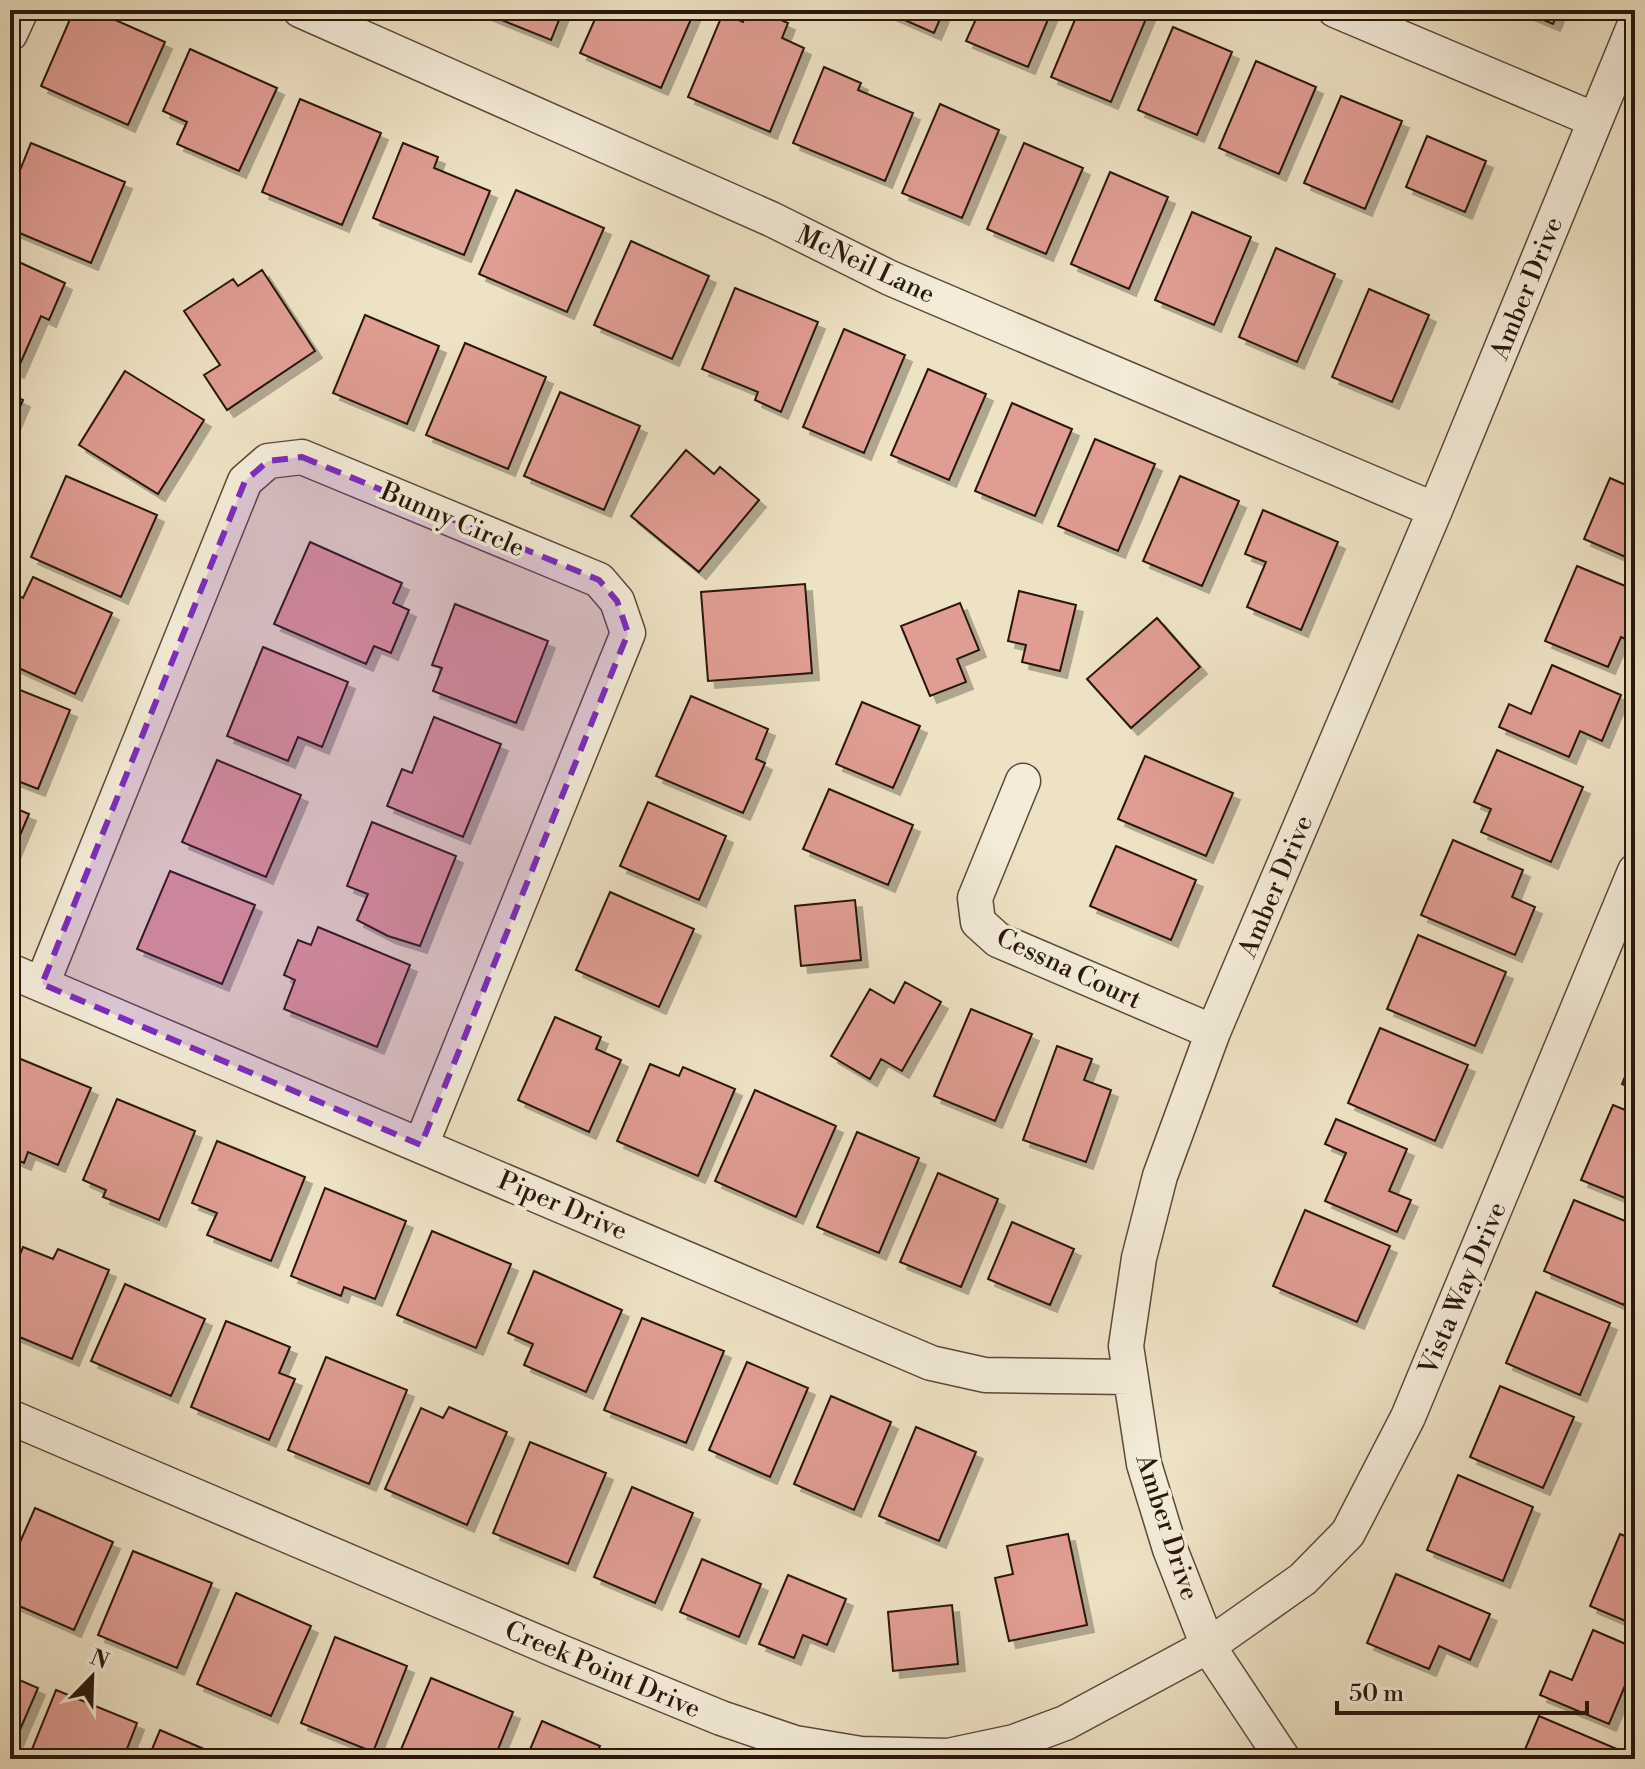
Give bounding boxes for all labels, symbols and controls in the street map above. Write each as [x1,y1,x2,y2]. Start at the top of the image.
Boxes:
street label: Amber Drive [1483,212,1570,365]
street label: McNeil Lane [791,219,940,311]
street label: Bunny Circle [375,475,529,565]
street label: Amber Drive [1231,810,1320,963]
street label: Cessna Court [991,921,1146,1016]
street label: Piper Drive [493,1164,632,1247]
street label: Vista Way Drive [1412,1197,1514,1380]
street label: Amber Drive [1128,1449,1206,1604]
street label: Creek Point Drive [500,1614,705,1726]
north arrow [52,1637,132,1717]
text: N [86,1644,113,1676]
scale bar [1337,1665,1587,1715]
text: 50 m [1349,1679,1404,1709]

